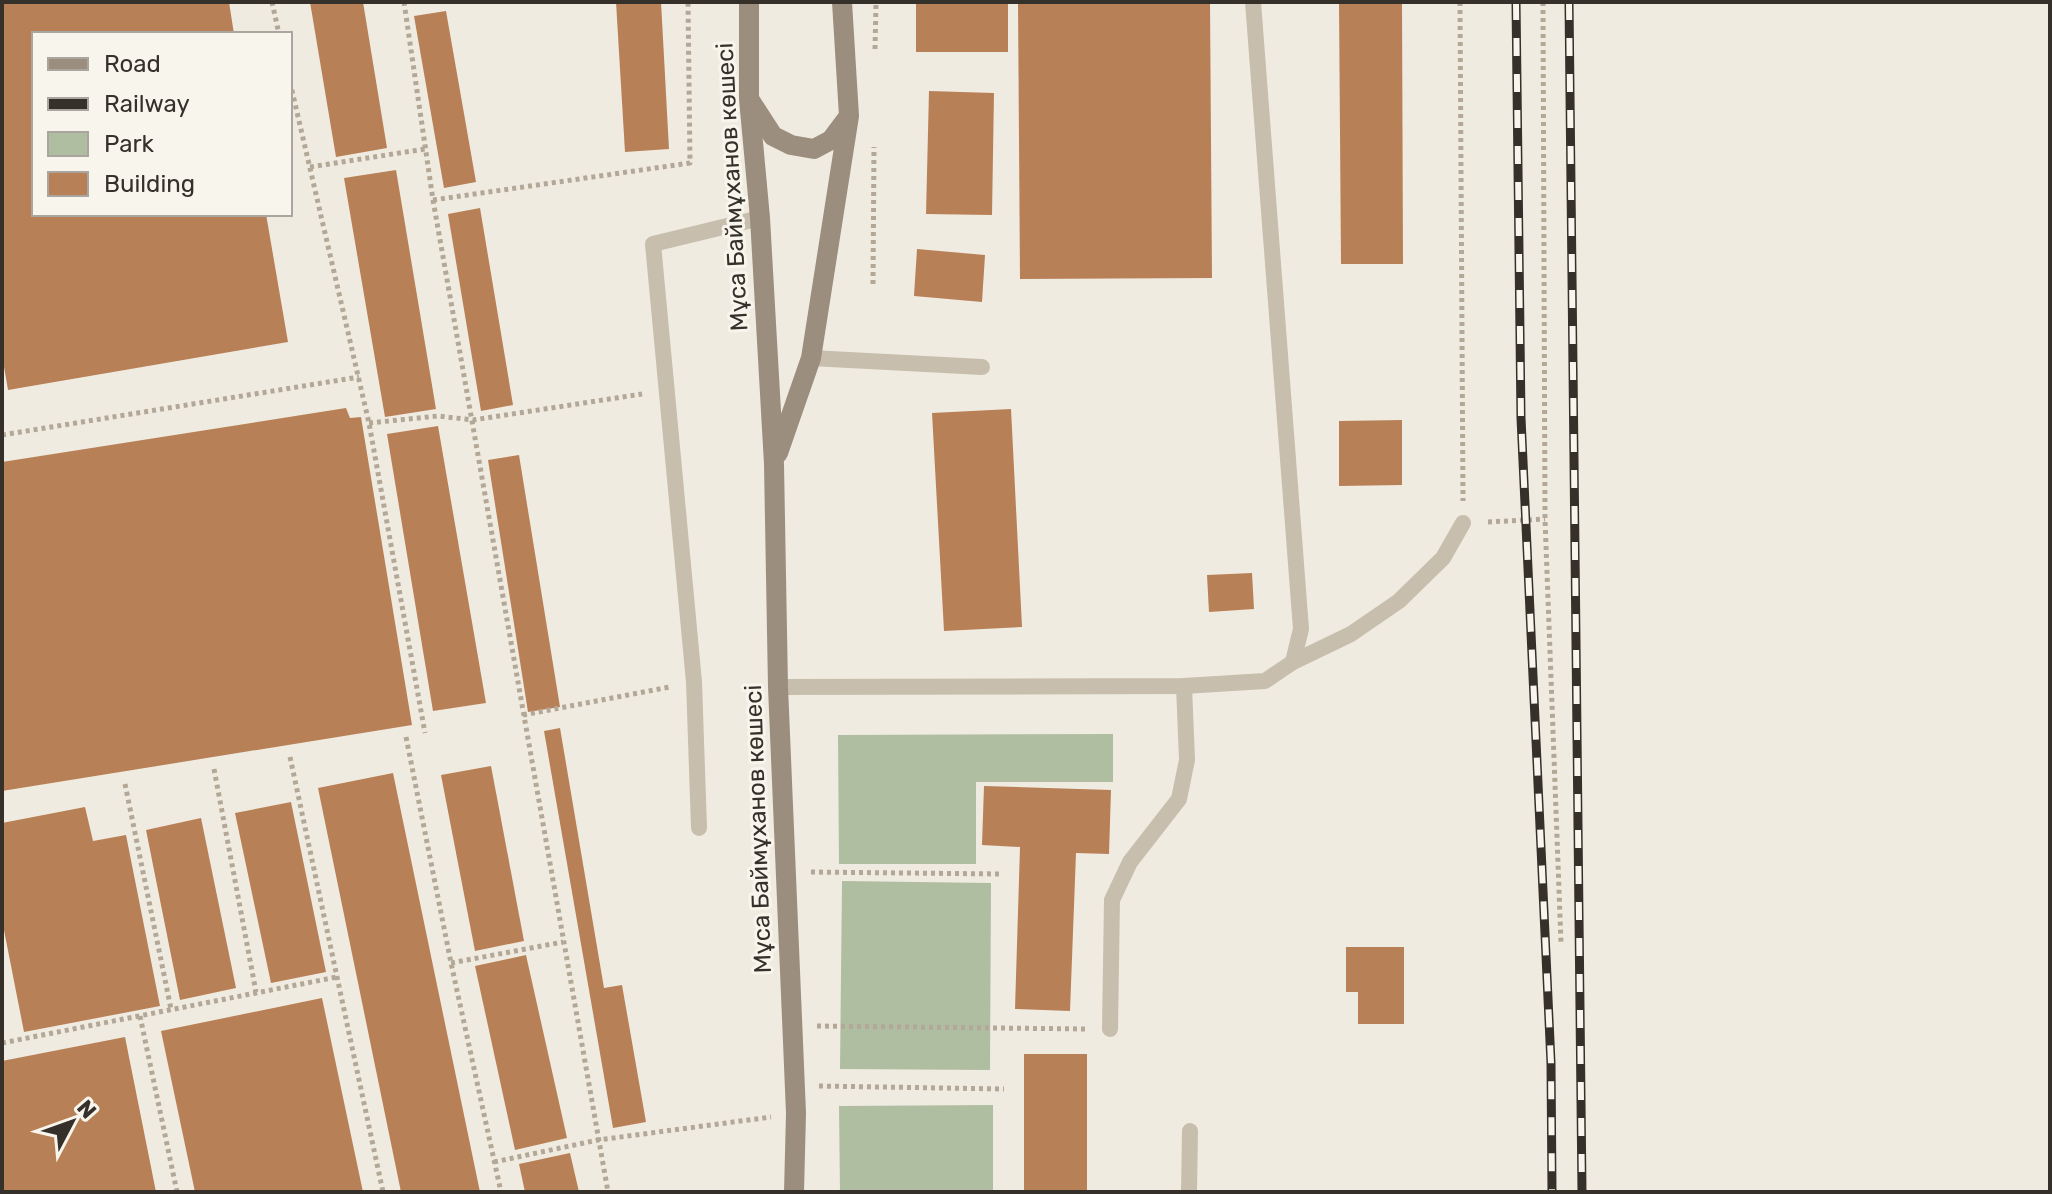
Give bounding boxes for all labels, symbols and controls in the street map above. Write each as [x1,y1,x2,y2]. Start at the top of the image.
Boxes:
legend [32,32,292,216]
street label: Мұса Баймұханов көшесі [710,42,754,332]
text: Road [104,50,161,78]
text: Railway [104,90,190,118]
text: Park [104,130,155,158]
text: Building [104,170,195,198]
street label: Мұса Баймұханов көшесі [739,684,777,974]
north arrow [32,1082,112,1162]
text: N [71,1094,102,1124]

